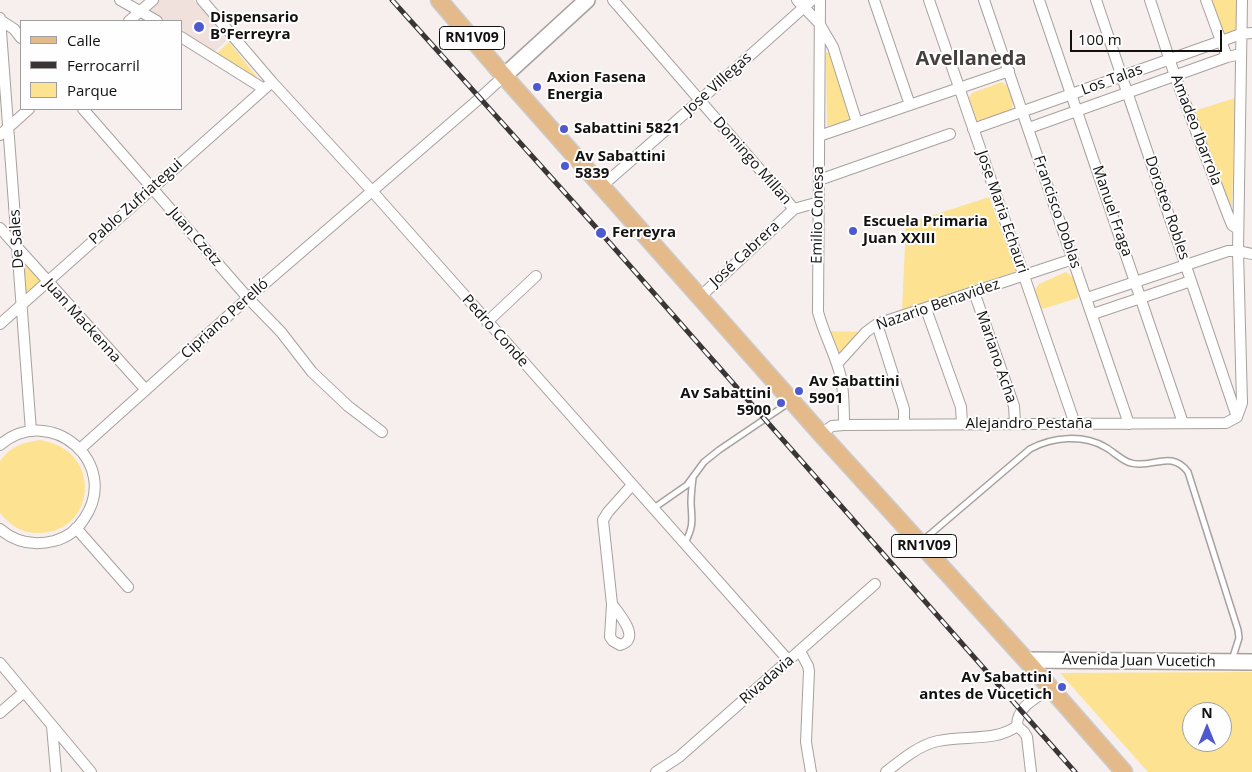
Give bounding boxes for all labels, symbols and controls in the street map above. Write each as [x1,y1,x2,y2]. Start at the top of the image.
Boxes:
place label: Dispensario B°Ferreyra [210,9,299,44]
legend [20,20,182,110]
marker: Dispensario B°Ferreyra [192,20,206,34]
scale bar [1072,20,1224,52]
road number: RN1V09 [440,26,504,49]
text: 100 m [1078,29,1122,49]
text: Calle [67,30,101,50]
district label: Avellaneda [916,47,1026,71]
street label: Jose Villegas [680,49,756,119]
text: Ferrocarril [67,55,140,75]
street label: Los Talas [1079,61,1145,99]
place label: Axion Fasena Energia [547,69,646,104]
street label: Amadeo Ibarrola [1167,72,1225,188]
text: Parque [67,80,117,100]
marker: Axion Fasena Energia [531,81,543,93]
street label: Domingo Millan [709,113,795,209]
place label: Sabattini 5821 [574,120,680,138]
marker: Sabattini 5821 [558,123,570,135]
place label: Av Sabattini 5839 [575,148,666,183]
street label: Jose Maria Echauri [973,148,1031,276]
street label: Francisco Doblas [1029,153,1085,271]
street label: Doroteo Robles [1141,154,1193,262]
street label: Pablo Zufriategui [86,155,186,249]
marker: Av Sabattini 5839 [559,160,571,172]
street label: Manuel Fraga [1088,163,1136,259]
street label: Emilio Conesa [808,166,828,264]
street label: Juan Czetz [165,204,225,270]
street label: De Sales [6,209,28,269]
place label: Escuela Primaria Juan XXIII [863,213,988,248]
street label: José Cabrera [707,217,783,291]
place label: Ferreyra [612,224,676,242]
marker: Escuela Primaria Juan XXIII [847,225,859,237]
marker: Ferreyra [594,226,608,240]
street label: Juan Mackenna [40,275,124,367]
street label: Cipriano Perelló [178,275,272,363]
street label: Nazario Benavidez [874,275,1002,335]
street label: Pedro Conde [458,291,532,371]
street label: Mariano Acha [972,308,1020,406]
place label: Av Sabattini 5901 [809,373,900,408]
place label: Av Sabattini 5900 [680,385,771,420]
marker: Av Sabattini 5901 [793,385,805,397]
marker: Av Sabattini 5900 [775,397,787,409]
street label: Alejandro Pestaña [965,415,1093,433]
road number: RN1V09 [892,534,956,558]
street label: Avenida Juan Vucetich [1062,651,1216,671]
street label: Rivadavia [736,652,798,708]
place label: Av Sabattini antes de Vucetich [919,669,1052,704]
marker: Av Sabattini antes de Vucetich [1056,681,1068,693]
north arrow [1182,702,1232,752]
text: N [1201,703,1213,722]

